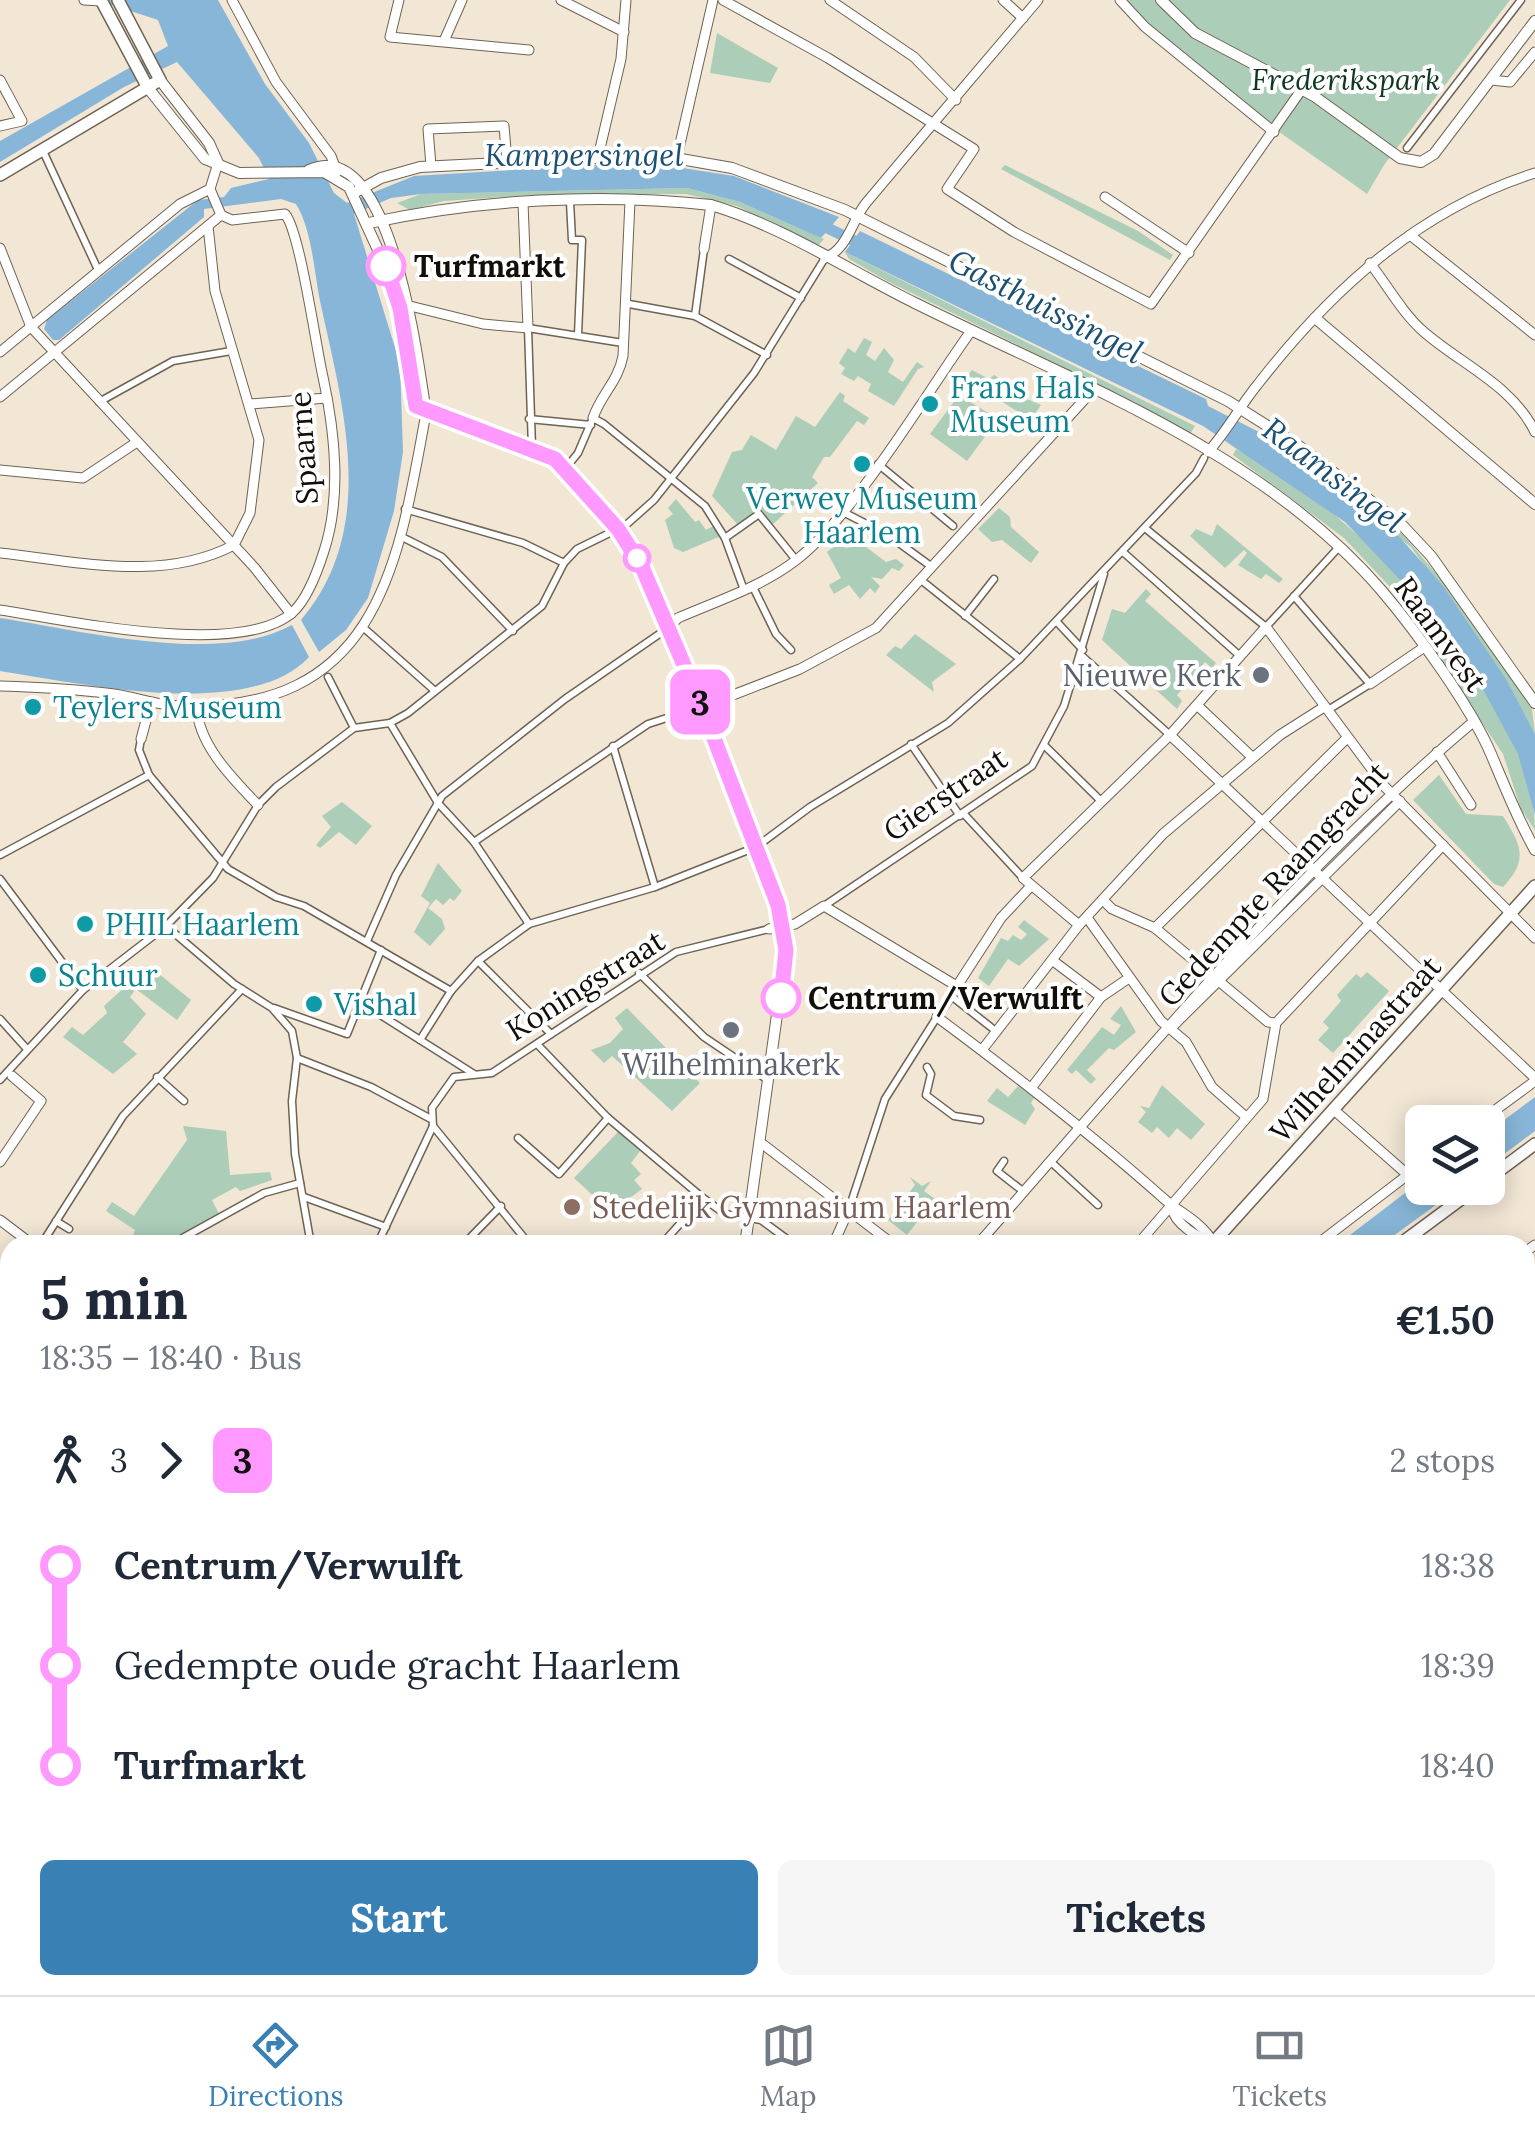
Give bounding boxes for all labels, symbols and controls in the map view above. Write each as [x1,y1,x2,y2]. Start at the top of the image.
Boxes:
park label: Frederikspark [1251,60,1441,98]
water label: Kampersingel [484,134,684,175]
water label: Gasthuissingel [942,239,1150,373]
marker: Turfmarkt [367,247,405,285]
place label: Turfmarkt [414,247,566,285]
place label: Frans Hals Museum [950,368,1095,440]
street label: Spaarne [280,390,326,506]
marker: Frans Hals Museum [919,393,941,415]
water label: Raamsingel [1255,408,1413,542]
marker: Verwey Museum Haarlem [851,453,873,475]
place label: Verwey Museum Haarlem [745,479,978,551]
unlabelled marker [624,545,650,571]
street label: Raamvest [1386,569,1496,699]
place label: Nieuwe Kerk [1063,656,1241,694]
marker: Nieuwe Kerk [1250,664,1272,686]
line badge: 3 [668,670,732,734]
text: 3 [690,680,710,725]
place label: Teylers Museum [53,688,282,727]
marker: Teylers Museum [22,696,44,718]
street label: Gierstraat [876,739,1014,849]
street label: Gedempte Raamgracht [1150,754,1397,1015]
place label: PHIL Haarlem [105,905,300,943]
marker: PHIL Haarlem [74,913,96,935]
street label: Koningstraat [499,921,672,1050]
street label: Wilhelminastraat [1261,948,1449,1150]
place label: Schuur [58,956,158,994]
marker: Schuur [27,964,49,986]
marker: Centrum/Verwulft [762,979,800,1017]
place label: Centrum/Verwulft [808,979,1084,1018]
place label: Vishal [333,985,417,1023]
marker: Vishal [303,993,325,1015]
marker: Wilhelminakerk [720,1019,742,1041]
place label: Wilhelminakerk [622,1045,840,1083]
map controls [1405,1105,1505,1205]
button: layers [1405,1105,1505,1205]
place label: Stedelijk Gymnasium Haarlem [592,1188,1012,1227]
marker: Stedelijk Gymnasium Haarlem [561,1196,583,1218]
text: 5 min [40,1264,188,1334]
text: €1.50 [1395,1296,1495,1344]
text: 18:35 – 18:40 · Bus [40,1337,302,1378]
icon: walk [40,1433,95,1488]
icon: forward [143,1433,198,1488]
text: 3 [233,1438,252,1483]
text: 3 [110,1440,128,1481]
text: 2 stops [1390,1440,1495,1481]
text: Centrum/Verwulft [114,1541,462,1589]
text: 18:38 [1422,1545,1495,1586]
text: Gedempte oude gracht Haarlem [114,1641,681,1689]
text: 18:39 [1421,1645,1495,1686]
text: Turfmarkt [114,1741,305,1789]
text: 18:40 [1420,1745,1495,1786]
button: Start [40,1860,758,1975]
button: Tickets [778,1860,1495,1975]
tab: Directions [208,2018,344,2114]
tab: Map [760,2018,817,2114]
tab: Tickets [1233,2018,1327,2114]

